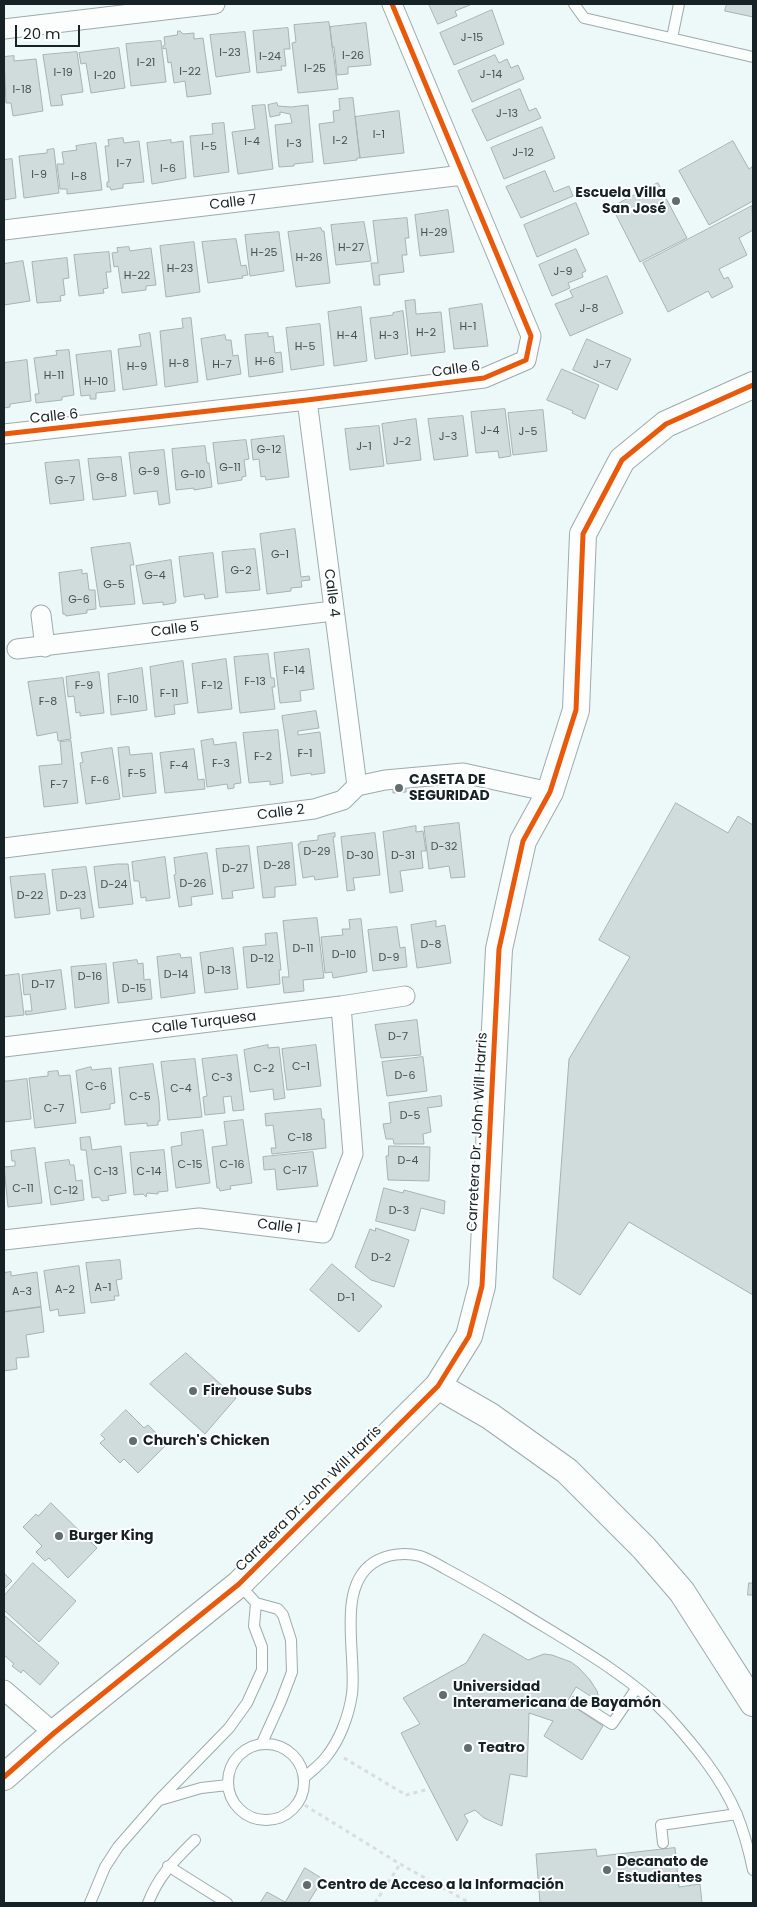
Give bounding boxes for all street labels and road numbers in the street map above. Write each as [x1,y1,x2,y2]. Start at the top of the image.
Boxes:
street label: Calle 7 [209,192,257,214]
street label: Calle 6 [431,358,481,382]
street label: Calle 6 [29,406,79,428]
street label: Calle 4 [320,568,342,618]
street label: Calle 5 [150,619,200,641]
street label: Calle 2 [256,802,306,824]
street label: Calle Turquesa [151,1008,257,1038]
street label: Carretera Dr. John Will Harris [464,1032,492,1232]
street label: Calle 1 [256,1216,302,1238]
street label: Carretera Dr. John Will Harris [233,1423,385,1575]

